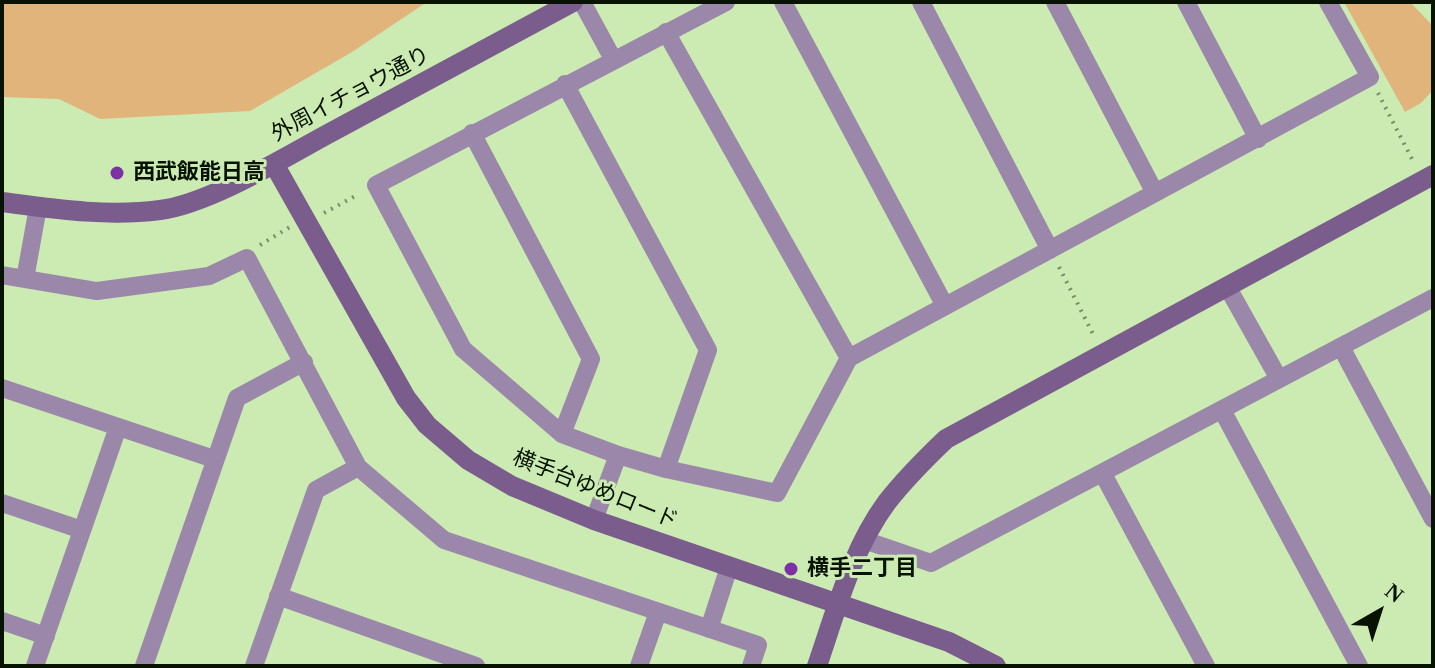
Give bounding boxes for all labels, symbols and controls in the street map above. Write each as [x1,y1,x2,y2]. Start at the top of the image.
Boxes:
street label: 外周イチョウ通り [267,42,435,148]
place label: 西武飯能日高 [133,160,265,186]
marker: 西武飯能日高 [108,164,126,182]
street label: 横手台ゆめロード [508,445,682,535]
place label: 横手二丁目 [807,556,917,582]
marker: 横手二丁目 [782,560,800,578]
north arrow [1339,572,1419,652]
text: N [1380,578,1408,608]

